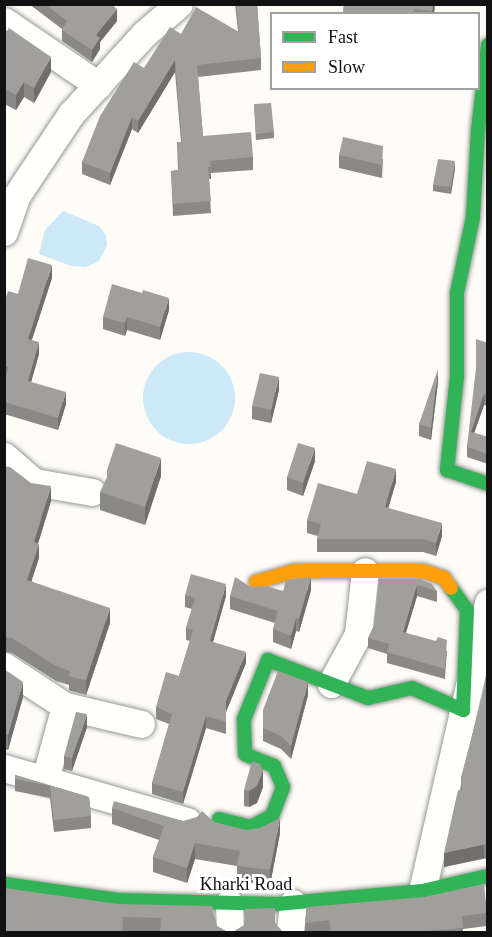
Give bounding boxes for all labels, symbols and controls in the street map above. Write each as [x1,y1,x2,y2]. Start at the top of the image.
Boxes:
legend [270,12,480,90]
text: Fast [328,27,358,47]
text: Slow [328,57,365,77]
street label: Kharki Road [195,873,297,895]

